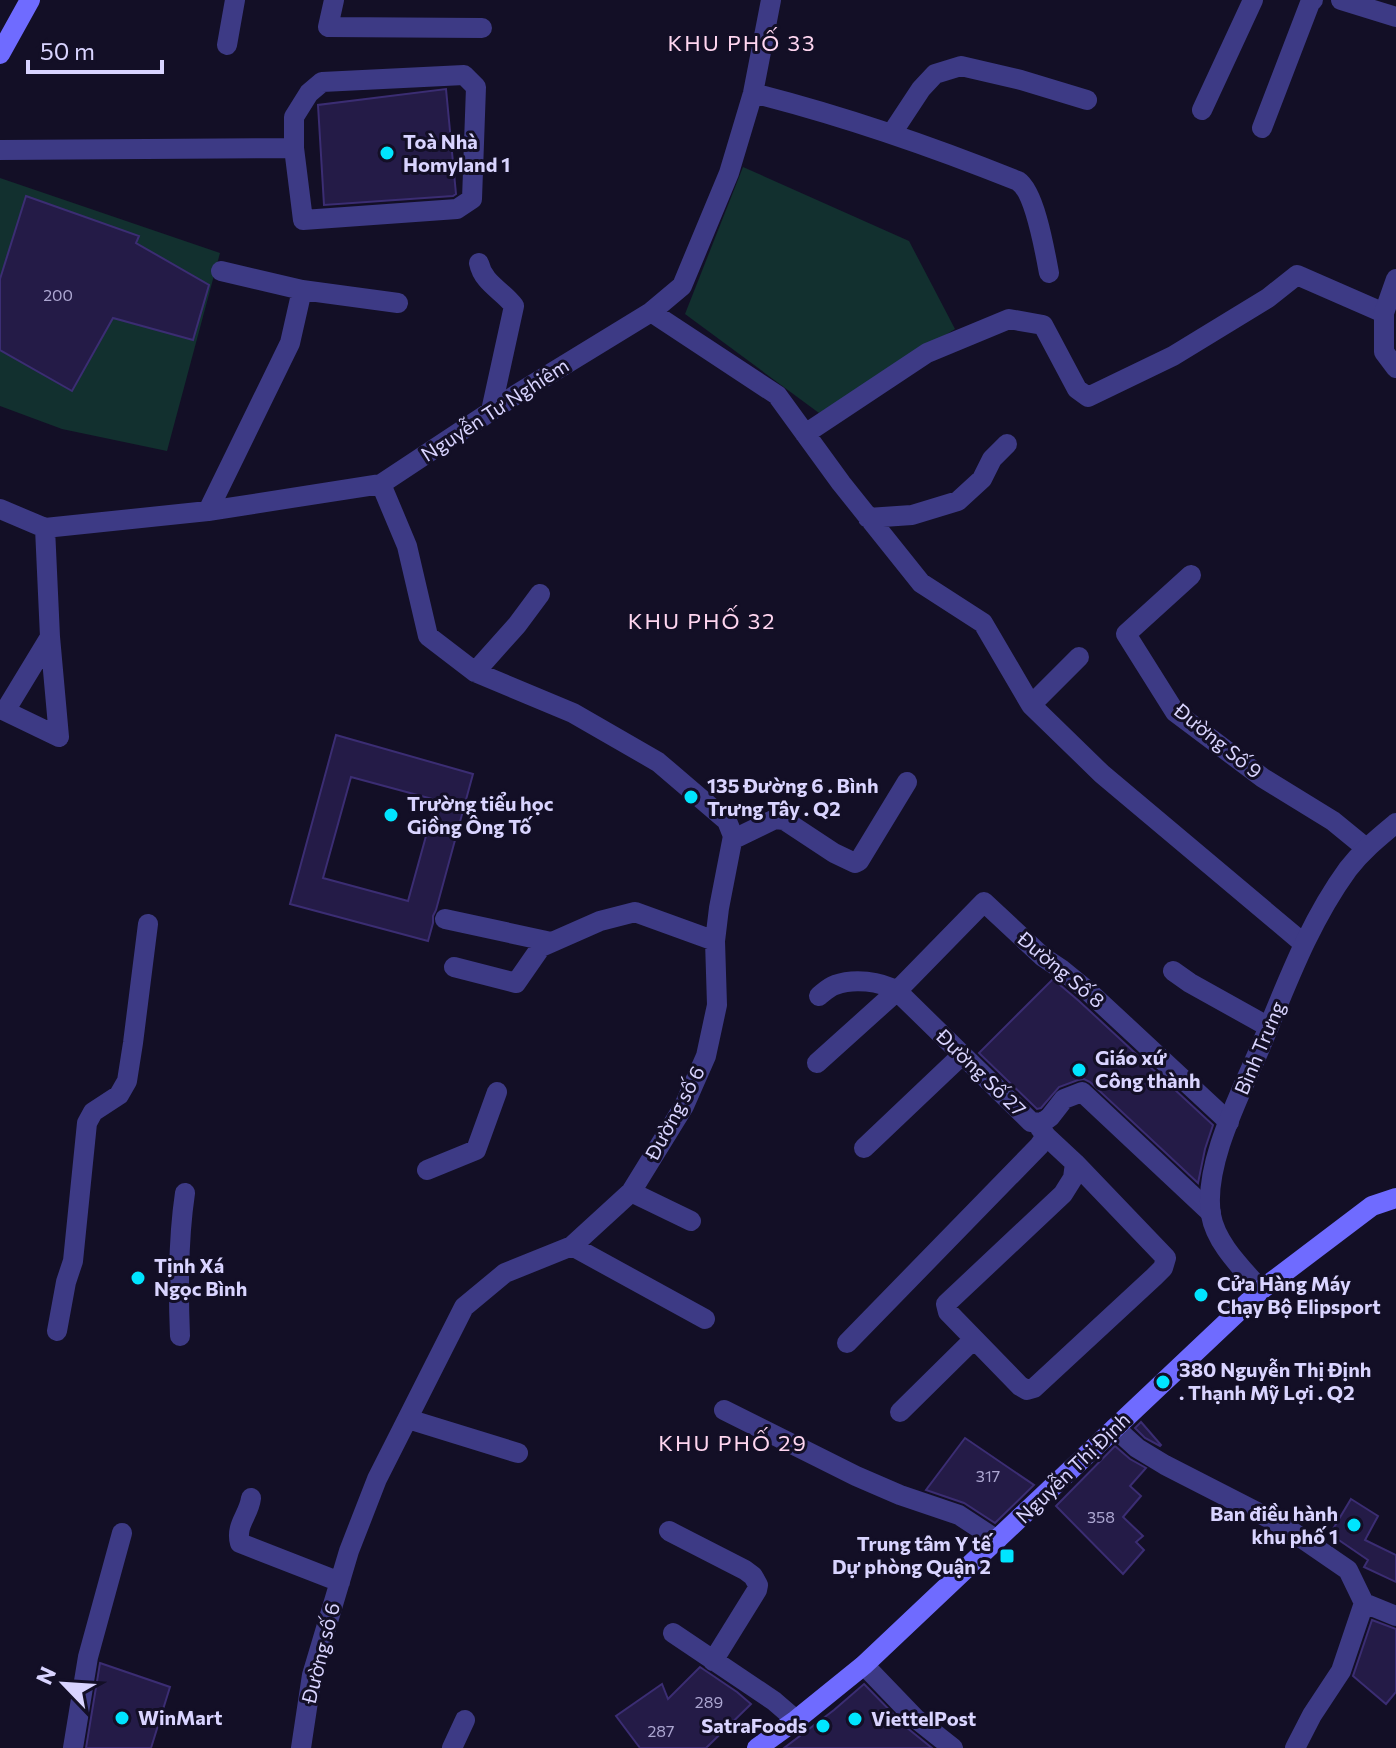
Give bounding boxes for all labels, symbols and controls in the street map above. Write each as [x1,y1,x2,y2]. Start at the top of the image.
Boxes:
scale bar [28,24,162,74]
district label: KHU PHỐ 33 [667,27,817,56]
text: 50 m [40,36,95,65]
place label: Toà Nhà Homyland 1 [403,129,510,176]
marker: Toà Nhà Homyland 1 [378,144,396,162]
house number: 200 [43,285,73,304]
street label: Nguyễn Tư Nghiêm [416,352,573,466]
district label: KHU PHỐ 32 [628,605,776,634]
street label: Đường Số 9 [1169,697,1267,783]
place label: 135 Đường 6 . Bình Trưng Tây . Q2 [707,773,879,820]
marker: 135 Đường 6 . Bình Trưng Tây . Q2 [682,788,700,806]
place label: Trường tiểu học Giồng Ông Tố [407,791,554,838]
marker: Trường tiểu học Giồng Ông Tố [382,806,400,824]
street label: Đường Số 8 [1013,925,1110,1012]
street label: Bình Trưng [1229,997,1290,1098]
street label: Đường Số 27 [931,1023,1031,1121]
place label: Giáo xứ Công thành [1095,1045,1201,1092]
street label: Đường số 6 [639,1061,709,1165]
marker: Giáo xứ Công thành [1070,1061,1088,1079]
place label: Tịnh Xá Ngọc Bình [154,1253,247,1301]
marker: Tịnh Xá Ngọc Bình [129,1269,147,1287]
place label: Cửa Hàng Máy Chạy Bộ Elipsport [1217,1271,1381,1319]
marker: Cửa Hàng Máy Chạy Bộ Elipsport [1192,1286,1210,1304]
place label: 380 Nguyễn Thị Định . Thạnh Mỹ Lợi . Q2 [1179,1357,1371,1405]
marker: 380 Nguyễn Thị Định . Thạnh Mỹ Lợi . Q2 [1154,1373,1172,1391]
street label: Nguyễn Thị Định [1010,1407,1134,1528]
district label: KHU PHỐ 29 [658,1427,808,1456]
house number: 317 [976,1466,1000,1485]
place label: Ban điều hành khu phố 1 [1210,1501,1338,1548]
house number: 358 [1087,1507,1115,1526]
marker: Ban điều hành khu phố 1 [1345,1516,1363,1534]
place label: Trung tâm Y tế Dự phòng Quận 2 [832,1531,993,1579]
marker: Trung tâm Y tế Dự phòng Quận 2 [998,1547,1016,1565]
street label: Đường số 6 [296,1600,344,1707]
north arrow [24,1644,104,1724]
text: N [30,1662,61,1689]
house number: 289 [695,1692,723,1711]
place label: WinMart [138,1705,222,1729]
place label: ViettelPost [871,1706,976,1730]
marker: WinMart [113,1709,131,1727]
marker: ViettelPost [846,1710,864,1728]
place label: SatraFoods [701,1713,807,1737]
marker: SatraFoods [814,1717,832,1735]
house number: 287 [648,1721,674,1740]

